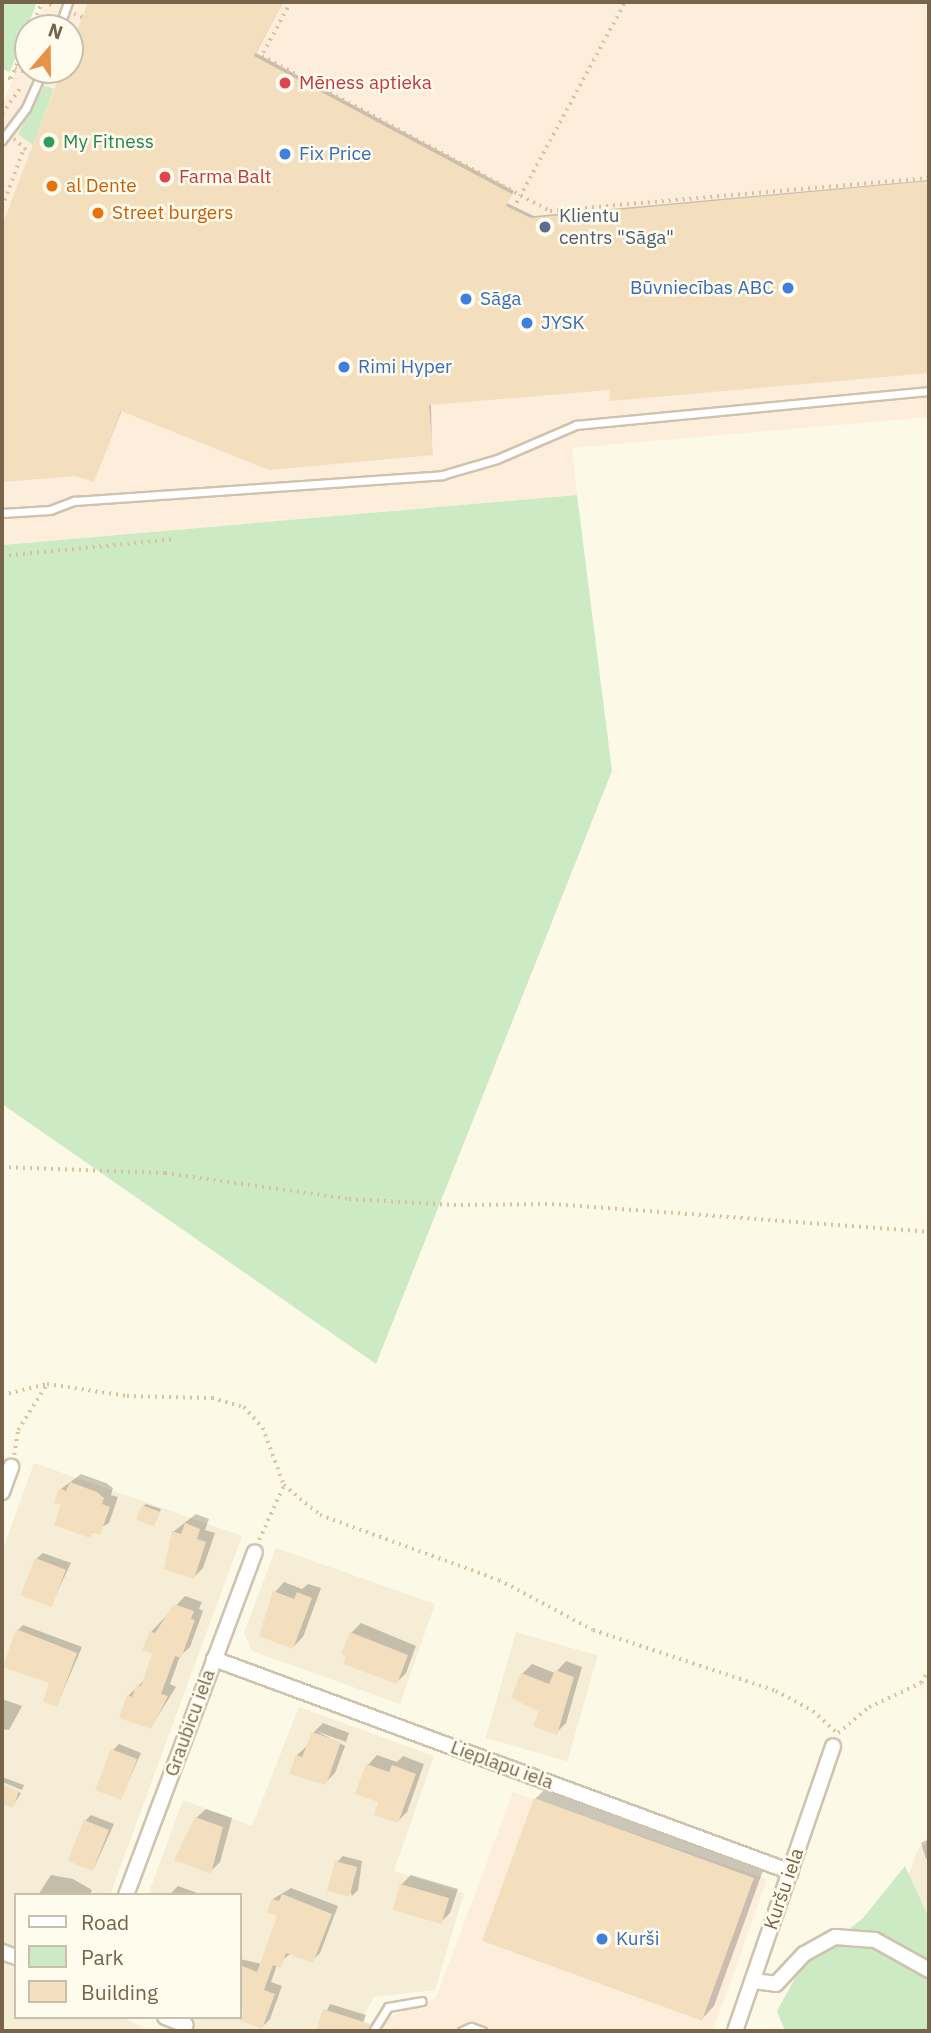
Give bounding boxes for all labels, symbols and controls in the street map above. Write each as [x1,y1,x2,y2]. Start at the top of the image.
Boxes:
north arrow [14,14,84,84]
text: N [45,18,66,45]
place label: Mēness aptieka [299,72,432,94]
marker: Mēness aptieka [277,75,293,91]
place label: My Fitness [63,131,154,153]
marker: My Fitness [41,134,57,150]
place label: Fix Price [299,143,371,165]
marker: Fix Price [277,146,293,162]
place label: Farma Balt [179,166,271,188]
marker: Farma Balt [157,169,173,185]
place label: al Dente [66,175,137,197]
marker: al Dente [44,178,60,194]
place label: Street burgers [112,202,234,224]
marker: Street burgers [90,205,106,221]
place label: Klientu centrs "Sāga" [559,205,674,249]
marker: Klientu centrs "Sāga" [537,219,553,235]
place label: Būvniecības ABC [630,277,774,299]
marker: Būvniecības ABC [780,280,796,296]
place label: Sāga [480,288,521,310]
marker: Sāga [458,291,474,307]
place label: JYSK [541,312,585,334]
marker: JYSK [519,315,535,331]
place label: Rimi Hyper [358,356,452,378]
marker: Rimi Hyper [336,359,352,375]
street label: Graubicu iela [160,1666,220,1780]
street label: Lieplapu iela [447,1736,557,1794]
street label: Kuršu iela [759,1845,809,1933]
legend [14,1893,242,2019]
text: Road [81,1908,129,1936]
place label: Kurši [616,1928,660,1950]
marker: Kurši [594,1931,610,1947]
text: Park [81,1943,124,1971]
text: Building [81,1978,158,2006]

